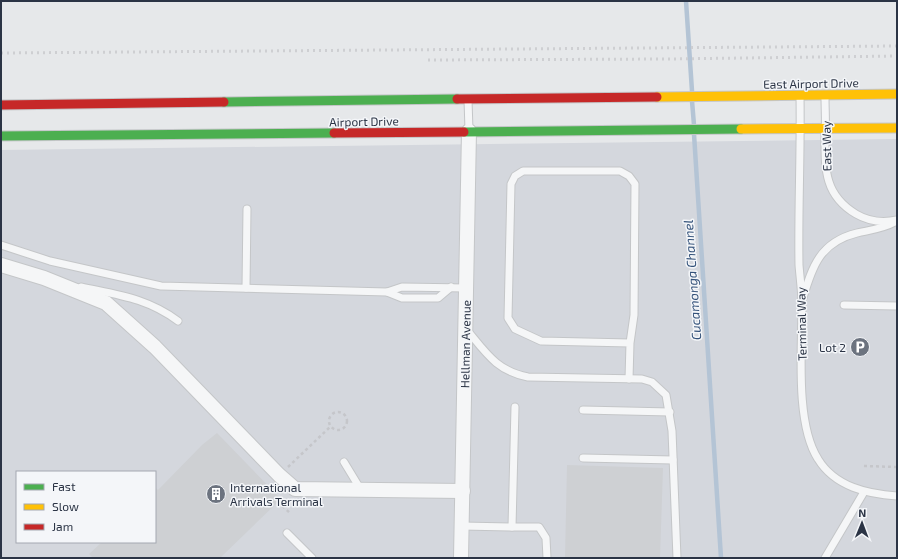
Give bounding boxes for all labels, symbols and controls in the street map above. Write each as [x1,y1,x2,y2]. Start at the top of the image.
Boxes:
street label: East Airport Drive [763,75,859,91]
street label: Airport Drive [329,113,399,129]
street label: East Way [819,120,833,171]
water label: Cucamonga Channel [680,219,704,341]
street label: Terminal Way [793,286,809,361]
street label: Hellman Avenue [457,300,473,388]
parking icon: Lot 2 [849,336,871,358]
place label: Lot 2 [819,340,846,354]
legend [16,471,156,543]
text: Fast [52,479,76,493]
place label: International Arrivals Terminal [230,480,323,508]
building icon: International Arrivals Terminal [205,483,227,505]
text: Slow [52,499,79,513]
north arrow [842,503,882,543]
text: N [858,506,866,519]
text: Jam [52,519,73,533]

